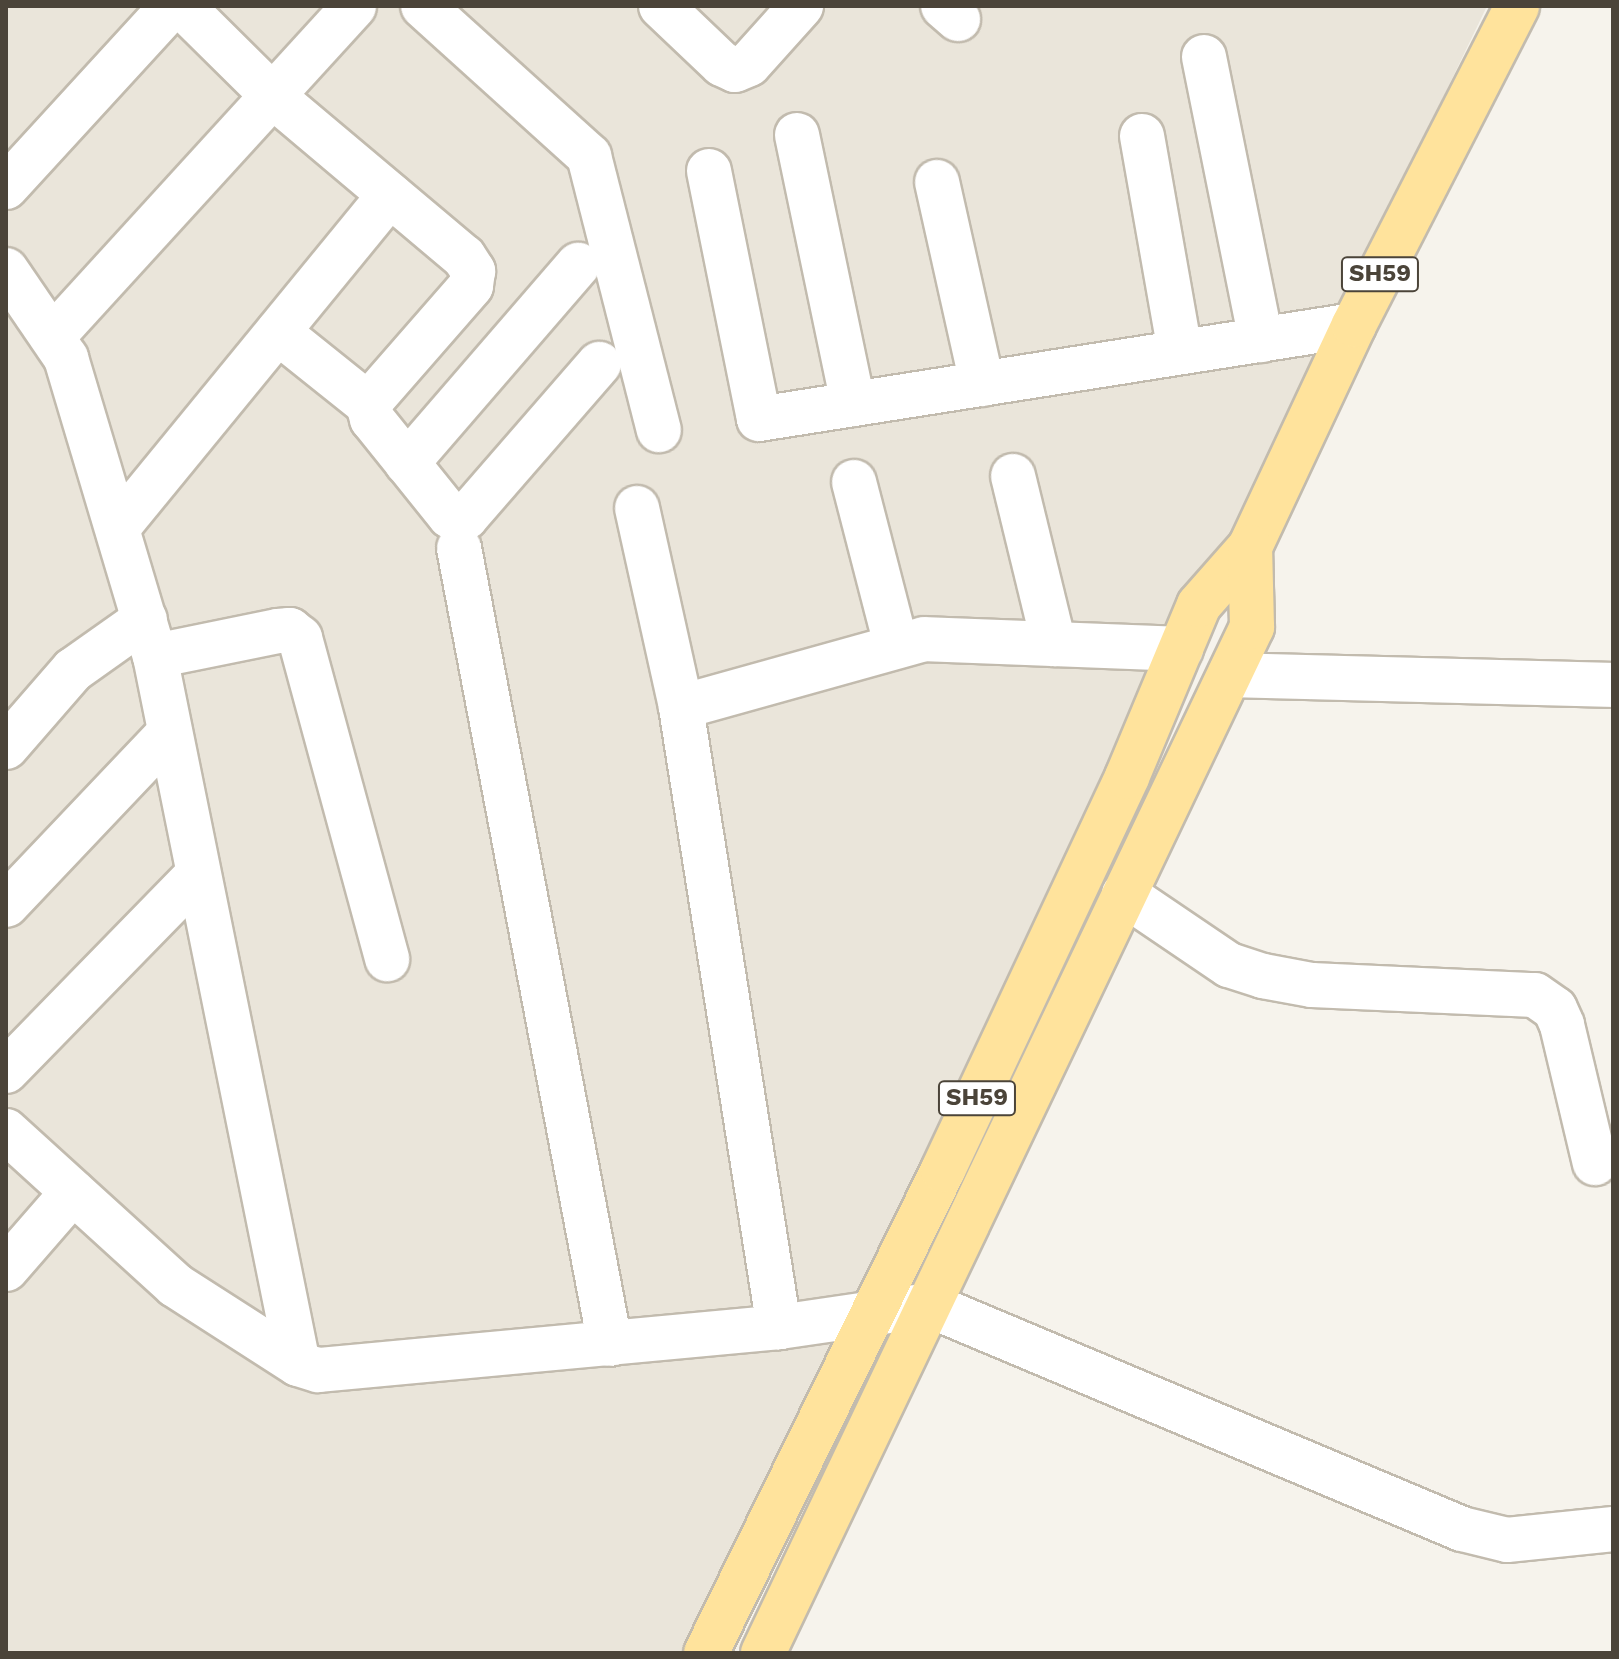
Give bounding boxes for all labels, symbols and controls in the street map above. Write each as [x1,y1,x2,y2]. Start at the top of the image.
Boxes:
road number: SH59 [1340,254,1420,294]
road number: SH59 [937,1078,1017,1118]

